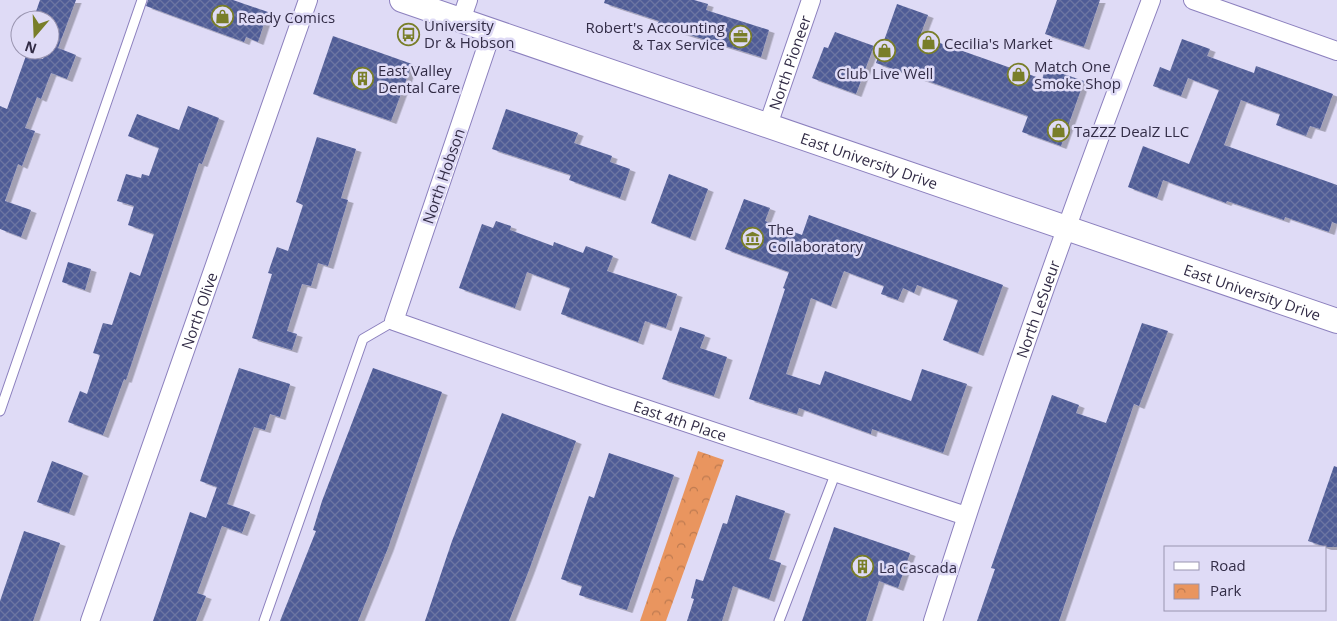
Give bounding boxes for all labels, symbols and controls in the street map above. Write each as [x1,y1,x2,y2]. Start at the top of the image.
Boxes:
shop icon: Ready Comics [210,5,234,29]
place label: Ready Comics [238,7,335,27]
north arrow [10,10,60,60]
street label: North Pioneer [764,13,815,113]
place label: University Dr & Hobson [424,15,514,52]
place label: Robert's Accounting & Tax Service [586,17,725,54]
bus stop icon: University Dr & Hobson [396,22,420,46]
office icon: Robert's Accounting & Tax Service [729,24,753,48]
shop icon: Cecilia's Market [916,31,940,55]
place label: Cecilia's Market [944,33,1053,53]
text: N [22,37,39,59]
shop icon: Club Live Well [873,38,897,62]
place label: Match One Smoke Shop [1034,56,1121,93]
place label: East Valley Dental Care [378,60,460,97]
place label: Club Live Well [837,63,933,83]
shop icon: Match One Smoke Shop [1006,63,1030,87]
building icon: East Valley Dental Care [350,67,374,91]
shop icon: TaZZZ DealZ LLC [1046,119,1070,143]
place label: TaZZZ DealZ LLC [1074,121,1189,141]
street label: North Hobson [417,126,469,226]
street label: East University Drive [798,128,940,193]
place label: The Collaboratory [768,219,864,256]
museum icon: The Collaboratory [740,226,764,250]
street label: North LeSueur [1011,257,1064,361]
street label: East University Drive [1181,259,1323,325]
street label: North Olive [176,269,222,352]
street label: East 4th Place [631,396,729,445]
legend [1164,546,1327,611]
building icon: La Cascada [851,555,875,579]
text: Road [1210,555,1246,575]
place label: La Cascada [879,557,957,577]
text: Park [1210,580,1241,600]

